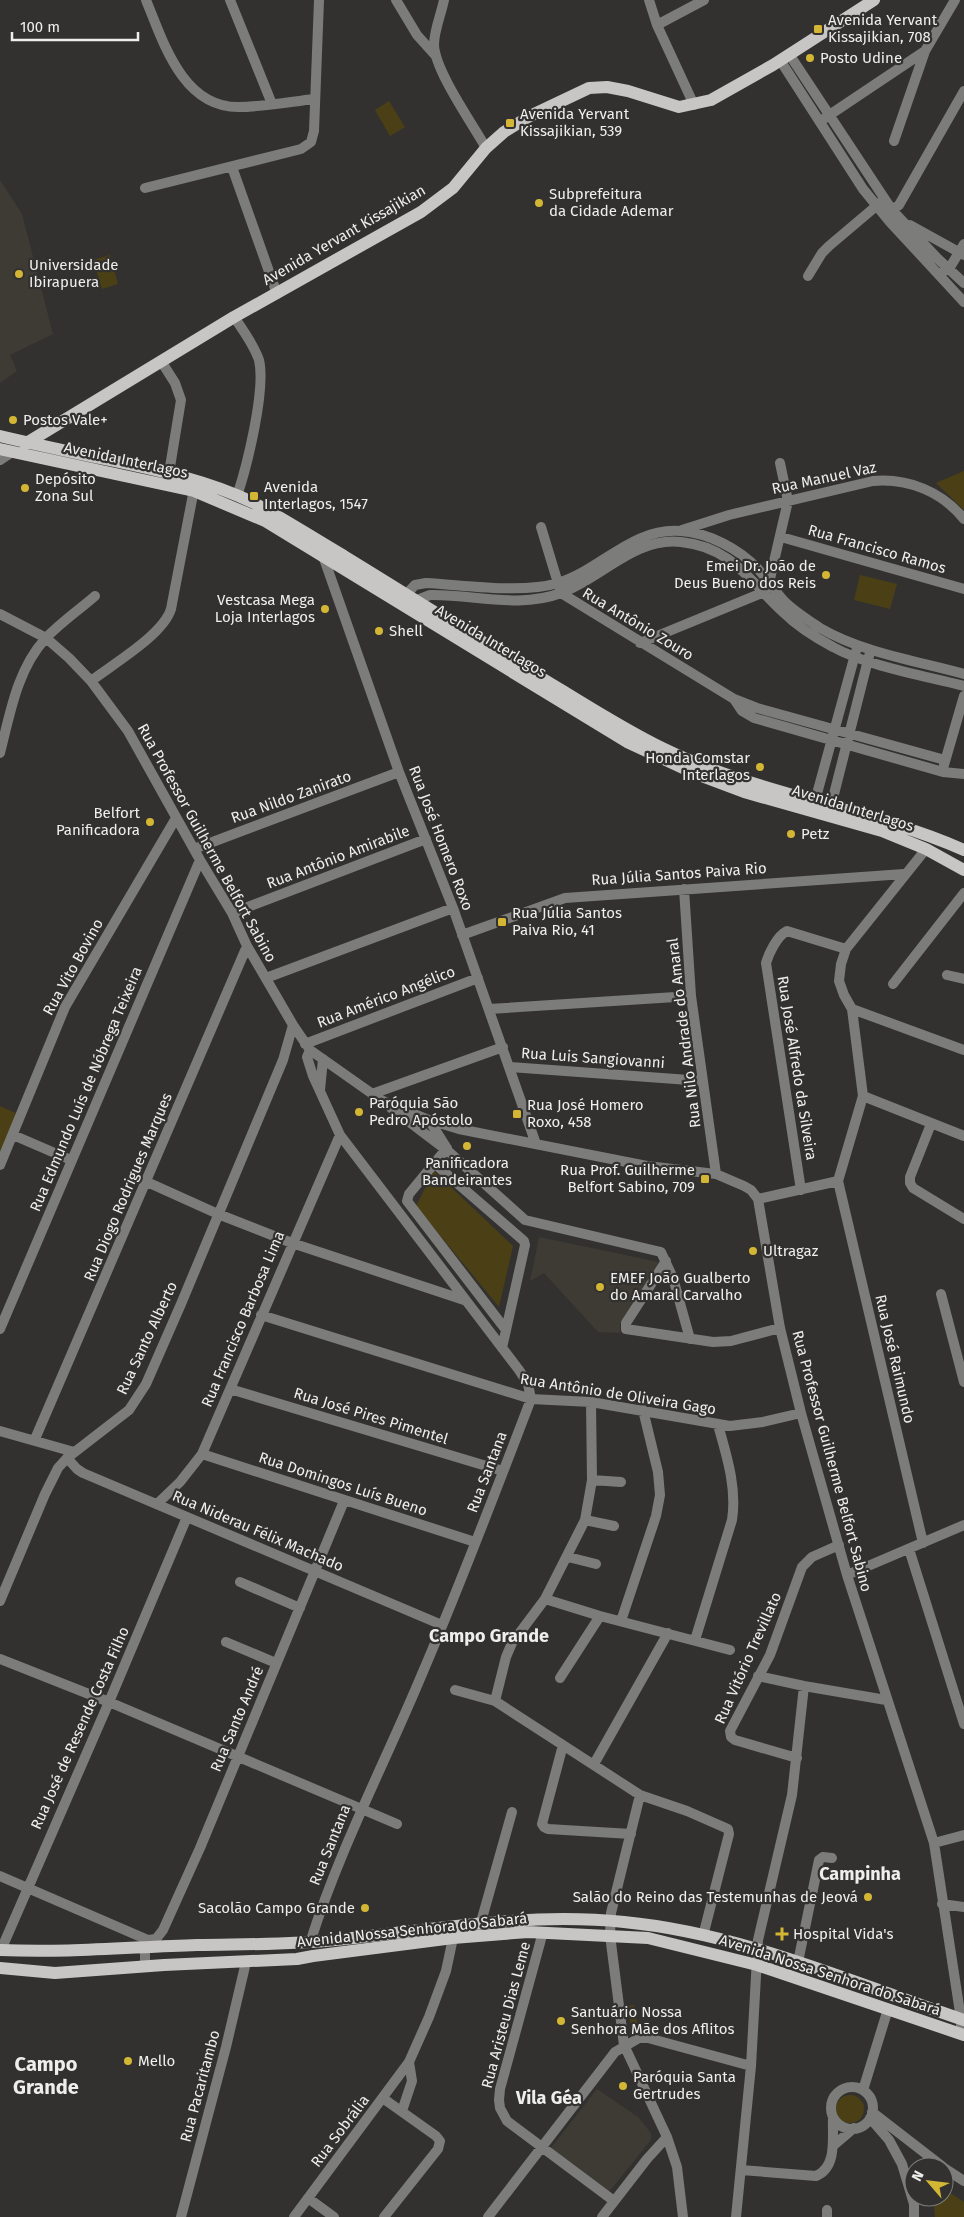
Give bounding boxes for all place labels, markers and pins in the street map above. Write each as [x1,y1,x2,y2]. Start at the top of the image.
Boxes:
place label: Avenida Yervant Kissajikian, 708 [828,11,938,46]
marker: Avenida Yervant Kissajikian, 708 [812,23,824,35]
place label: Posto Udine [820,49,902,67]
marker: Posto Udine [804,52,816,64]
place label: Avenida Yervant Kissajikian, 539 [520,105,630,140]
marker: Avenida Yervant Kissajikian, 539 [504,117,516,129]
place label: Subprefeitura da Cidade Ademar [549,185,674,220]
marker: Subprefeitura da Cidade Ademar [533,197,545,209]
place label: Universidade Ibirapuera [29,256,119,291]
marker: Universidade Ibirapuera [13,268,25,280]
place label: Postos Vale+ [23,411,108,429]
marker: Postos Vale+ [7,414,19,426]
place label: Depósito Zona Sul [35,470,96,505]
place label: Avenida Interlagos, 1547 [264,478,368,513]
marker: Depósito Zona Sul [19,482,31,494]
marker: Avenida Interlagos, 1547 [248,490,260,502]
place label: Emei Dr. João de Deus Bueno dos Reis [674,557,816,592]
marker: Emei Dr. João de Deus Bueno dos Reis [820,569,832,581]
place label: Vestcasa Mega Loja Interlagos [215,591,315,626]
marker: Vestcasa Mega Loja Interlagos [319,603,331,615]
place label: Shell [389,622,424,640]
marker: Shell [373,625,385,637]
place label: Honda Comstar Interlagos [645,749,750,784]
marker: Honda Comstar Interlagos [754,761,766,773]
place label: Belfort Panificadora [56,804,141,839]
marker: Belfort Panificadora [144,816,156,828]
place label: Petz [801,825,830,843]
marker: Petz [785,828,797,840]
place label: Rua Júlia Santos Paiva Rio, 41 [512,904,622,939]
marker: Rua Júlia Santos Paiva Rio, 41 [496,916,508,928]
place label: Paróquia São Pedro Apóstolo [369,1094,473,1129]
place label: Rua José Homero Roxo, 458 [527,1096,644,1131]
marker: Paróquia São Pedro Apóstolo [353,1106,365,1118]
marker: Rua José Homero Roxo, 458 [511,1108,523,1120]
marker: Panificadora Bandeirantes [461,1140,473,1152]
place label: Panificadora Bandeirantes [422,1154,512,1189]
place label: Rua Prof. Guilherme Belfort Sabino, 709 [560,1161,695,1196]
marker: Rua Prof. Guilherme Belfort Sabino, 709 [699,1173,711,1185]
place label: Ultragaz [763,1242,819,1260]
marker: Ultragaz [747,1245,759,1257]
place label: EMEF João Gualberto do Amaral Carvalho [610,1269,751,1304]
marker: EMEF João Gualberto do Amaral Carvalho [594,1281,606,1293]
place label: Salão do Reino das Testemunhas de Jeová [573,1888,858,1906]
marker: Salão do Reino das Testemunhas de Jeová [862,1891,874,1903]
place label: Sacolão Campo Grande [198,1899,355,1917]
marker: Sacolão Campo Grande [359,1902,371,1914]
place label: Hospital Vida's [793,1925,894,1943]
marker: Hospital Vida's [775,1927,789,1941]
place label: Santuário Nossa Senhora Mãe dos Aflitos [571,2003,734,2038]
marker: Santuário Nossa Senhora Mãe dos Aflitos [555,2015,567,2027]
place label: Mello [138,2052,175,2070]
marker: Mello [122,2055,134,2067]
place label: Paróquia Santa Gertrudes [633,2068,736,2103]
marker: Paróquia Santa Gertrudes [617,2080,629,2092]

